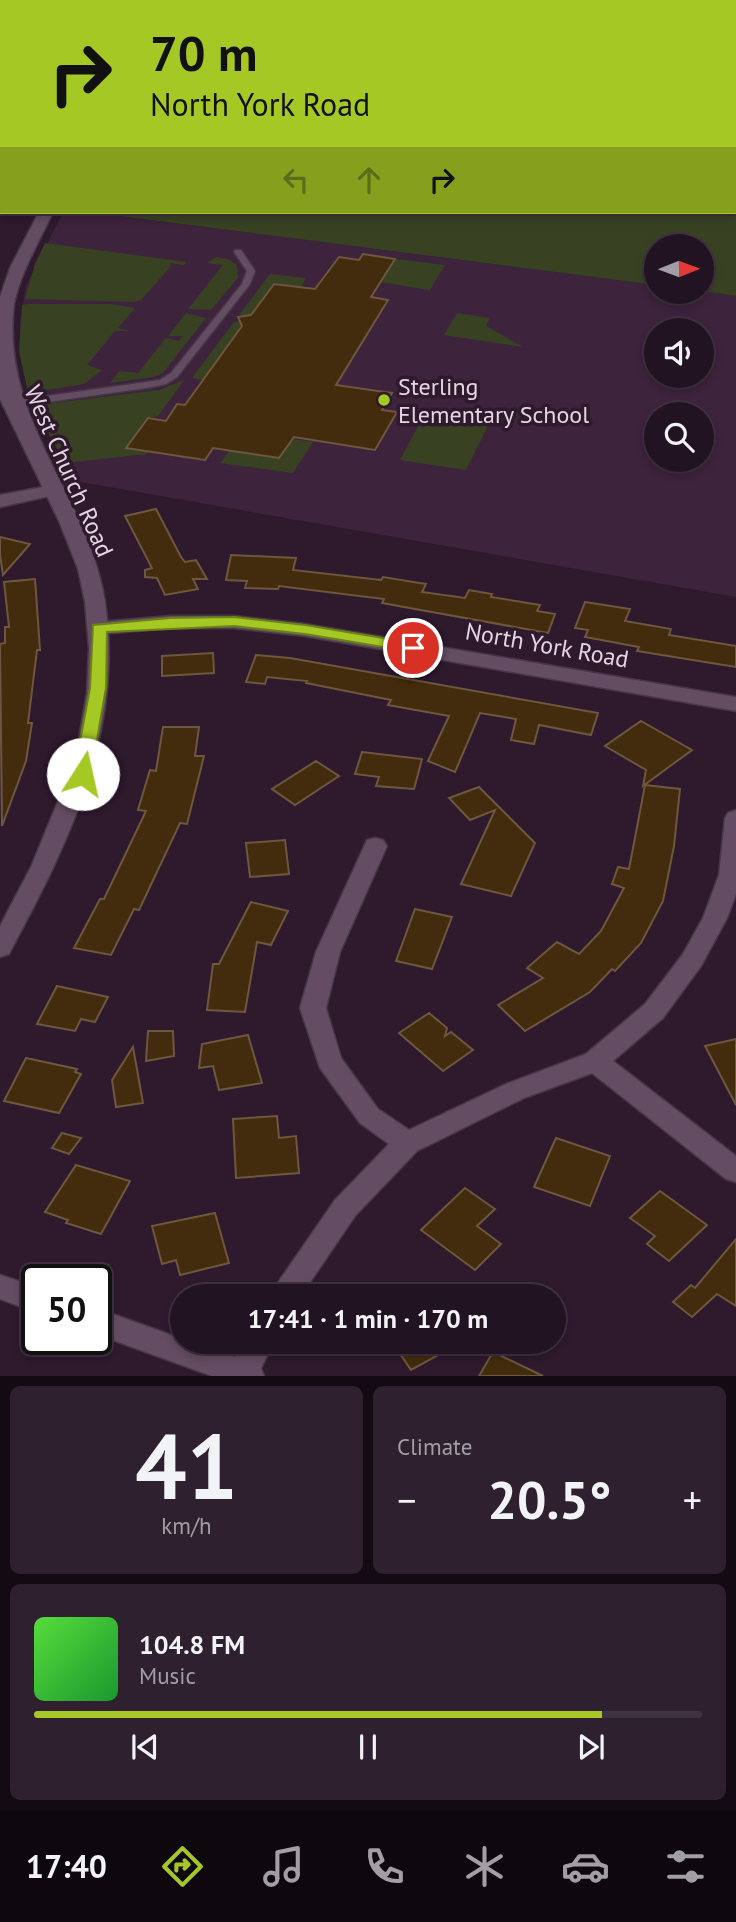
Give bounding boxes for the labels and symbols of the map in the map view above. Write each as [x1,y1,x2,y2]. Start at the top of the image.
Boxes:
north arrow [644,234,714,304]
place label: Sterling Elementary School [398,371,589,430]
street label: West Church Road [17,380,121,562]
marker: Sterling Elementary School [376,392,392,408]
street label: North York Road [463,615,631,675]
pin [383,618,443,678]
position arrow [46,737,120,811]
speed limit sign: 50 [21,1264,112,1355]

